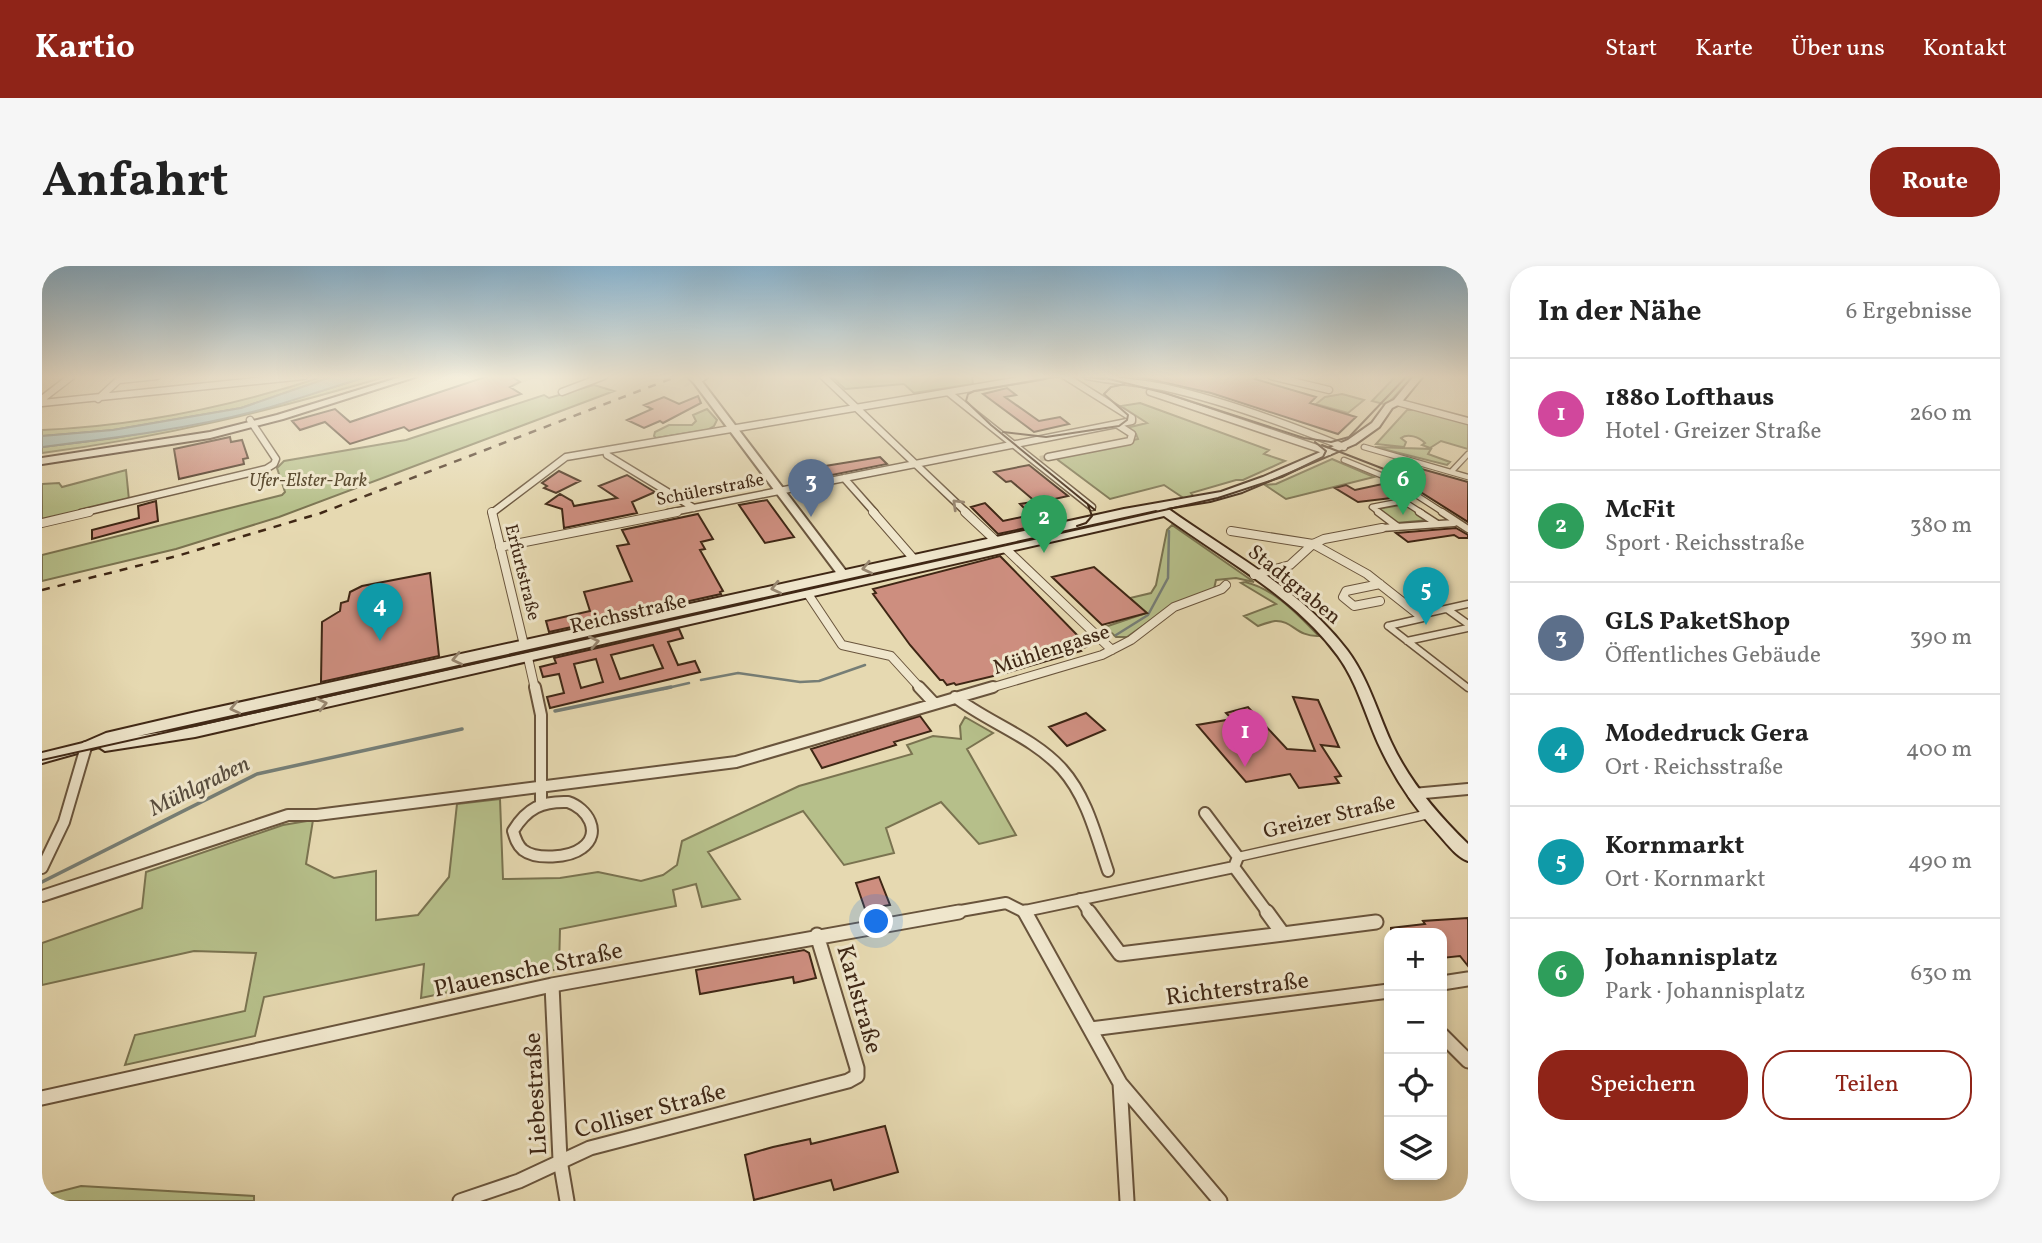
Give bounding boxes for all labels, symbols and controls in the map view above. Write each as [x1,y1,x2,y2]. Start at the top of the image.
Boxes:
text: Kartio [35,26,135,72]
text: Start [1605,32,1657,66]
text: Karte [1695,32,1753,66]
text: Über uns [1791,32,1885,66]
text: Kontakt [1923,32,2007,66]
button: Route [1870,147,2000,217]
text: Anfahrt [42,148,229,217]
text: In der Nähe [1538,291,1702,333]
text: 6 Ergebnisse [1846,296,1972,328]
text: 1880 Lofthaus [1605,380,1774,416]
text: 1 [1556,398,1566,430]
text: 260 m [1909,398,1972,430]
text: Hotel · Greizer Straße [1605,416,1821,448]
pin: 6 [1380,457,1426,515]
pin: 3 [788,459,834,517]
street label: Schülerstraße [654,468,767,513]
park label: Ufer-Elster-Park [249,469,367,494]
text: McFit [1605,492,1675,528]
pin: 2 [1021,495,1067,553]
one-way arrow [952,500,965,513]
text: 2 [1555,510,1567,542]
text: 380 m [1910,510,1972,542]
street label: Erfurtstraße [498,522,546,623]
text: Sport · Reichsstraße [1605,528,1805,560]
street label: Stadtgraben [1241,538,1347,632]
one-way arrow [861,560,873,574]
pin: 5 [1403,567,1449,625]
one-way arrow [770,580,782,595]
pin: 4 [357,583,403,641]
street label: Reichsstraße [567,587,689,642]
text: GLS PaketShop [1605,604,1790,640]
street label: Mühlengasse [989,618,1114,683]
text: 3 [1555,622,1567,654]
text: 390 m [1909,622,1972,654]
one-way arrow [588,636,600,651]
text: Öffentliches Gebäude [1605,640,1821,672]
one-way arrow [451,651,463,666]
one-way arrow [316,697,328,712]
one-way arrow [229,700,241,714]
pin: 1 [1222,709,1268,767]
text: Modedruck Gera [1605,716,1809,752]
text: 4 [1554,734,1568,766]
text: 400 m [1906,734,1972,766]
water label: Mühlgraben [143,749,256,825]
text: Ort · Reichsstraße [1605,752,1783,784]
street label: Greizer Straße [1260,788,1398,847]
text: Kornmarkt [1605,828,1744,864]
text: 5 [1555,846,1567,878]
text: 490 m [1908,846,1972,878]
text: Ort · Kornmarkt [1605,864,1766,896]
your location [859,904,893,938]
map controls [1384,928,1447,1180]
button: + [1384,928,1447,991]
street label: Plauensche Straße [431,934,626,1008]
text: Johannisplatz [1605,940,1778,976]
street label: Karlstraße [826,941,890,1058]
text: 6 [1555,958,1567,990]
text: 630 m [1911,958,1972,990]
street label: Richterstraße [1164,964,1311,1016]
text: Park · Johannisplatz [1605,976,1805,1008]
button: − [1384,991,1447,1054]
street label: Liebestraße [517,1032,557,1156]
button: Speichern [1538,1050,1748,1120]
button: Teilen [1762,1050,1972,1120]
button: locate [1384,1054,1447,1117]
street label: Colliser Straße [571,1075,730,1149]
button: layers [1384,1117,1447,1180]

